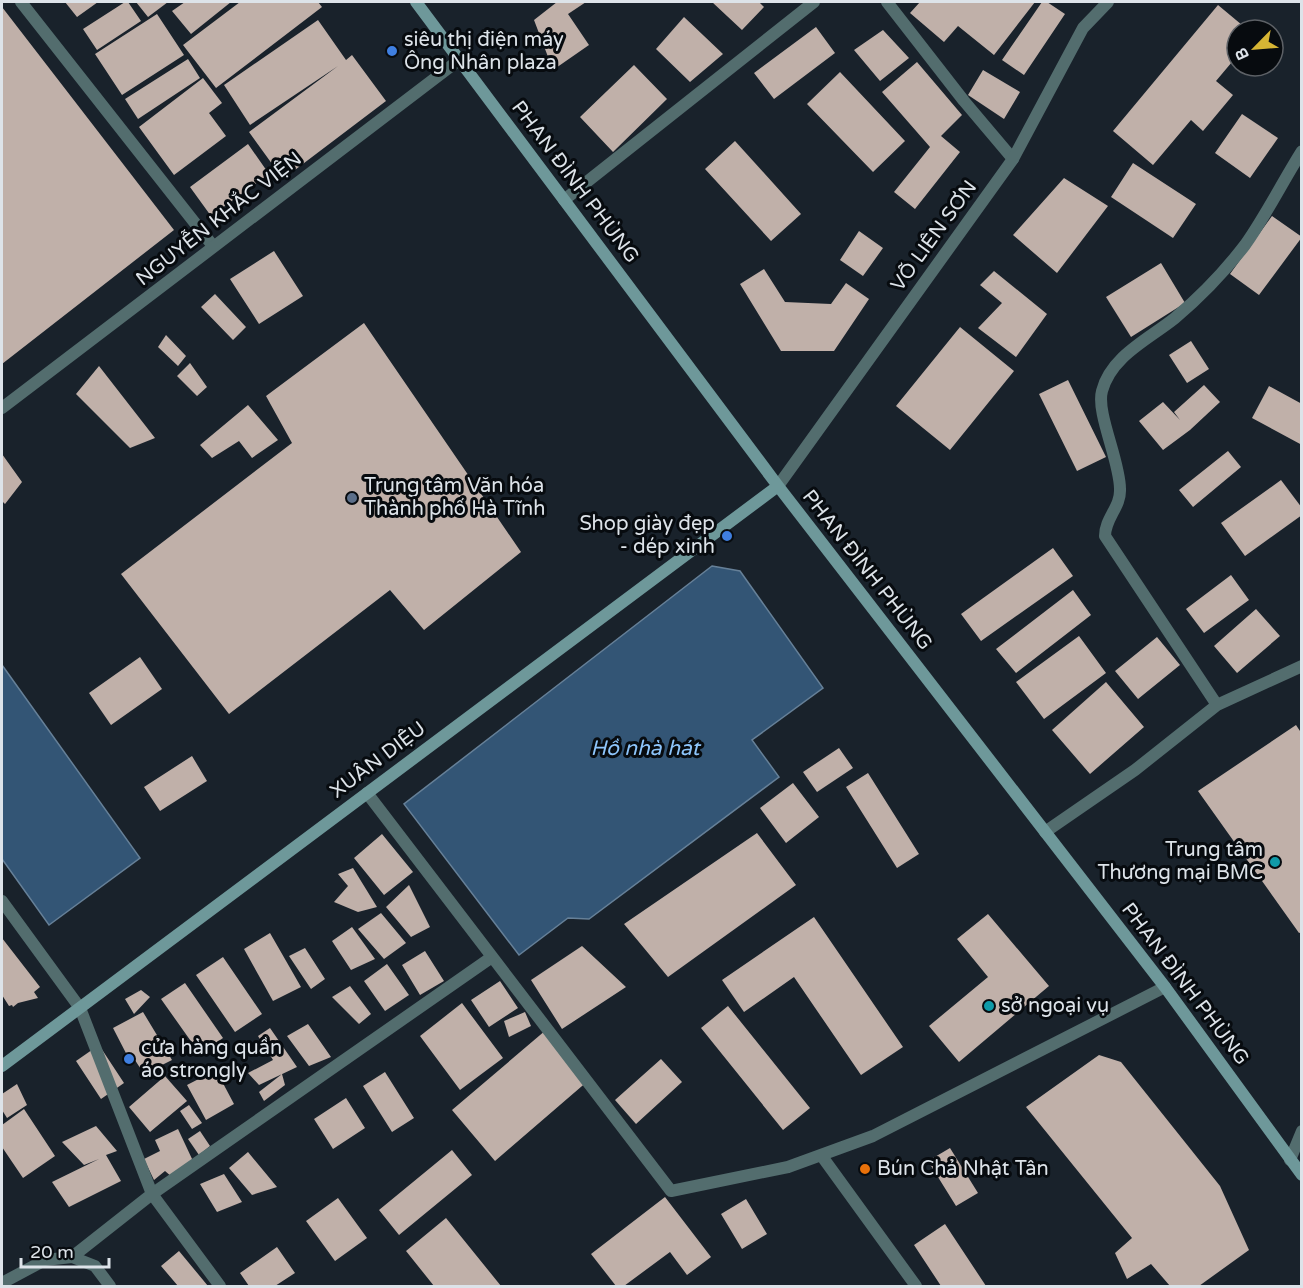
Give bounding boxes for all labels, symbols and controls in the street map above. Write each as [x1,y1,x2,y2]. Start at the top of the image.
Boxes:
north arrow [1225,18,1285,78]
place label: siêu thị điện máy Ông Nhân plaza [404,28,564,75]
marker: siêu thị điện máy Ông Nhân plaza [385,44,399,58]
text: B [1231,45,1254,63]
street label: PHAN ĐÌNH PHÙNG [506,96,645,268]
street label: NGUYỄN KHẮC VIỆN [129,144,307,291]
street label: VÕ LIÊN SƠN [885,175,982,296]
place label: Trung tâm Văn hóa Thành phố Hà Tĩnh [364,474,545,521]
street label: PHAN ĐÌNH PHÙNG [797,484,938,655]
marker: Trung tâm Văn hóa Thành phố Hà Tĩnh [345,491,359,505]
place label: Shop giày đẹp - dép xinh [579,512,715,559]
marker: Shop giày đẹp - dép xinh [720,529,734,543]
street label: XUÂN DIỆU [325,716,430,804]
water label: Hồ nhà hát [591,736,701,761]
place label: Trung tâm Thương mại BMC [1097,838,1263,885]
marker: Trung tâm Thương mại BMC [1268,855,1282,869]
street label: PHAN ĐÌNH PHÙNG [1116,898,1255,1070]
place label: sở ngoại vụ [1001,994,1109,1018]
marker: sở ngoại vụ [982,999,996,1013]
place label: cửa hàng quần áo strongly [141,1036,282,1083]
marker: cửa hàng quần áo strongly [122,1052,136,1066]
place label: Bún Chả Nhật Tân [877,1157,1049,1181]
marker: Bún Chả Nhật Tân [858,1162,872,1176]
scale bar [21,1231,110,1269]
text: 20 m [30,1241,74,1263]

